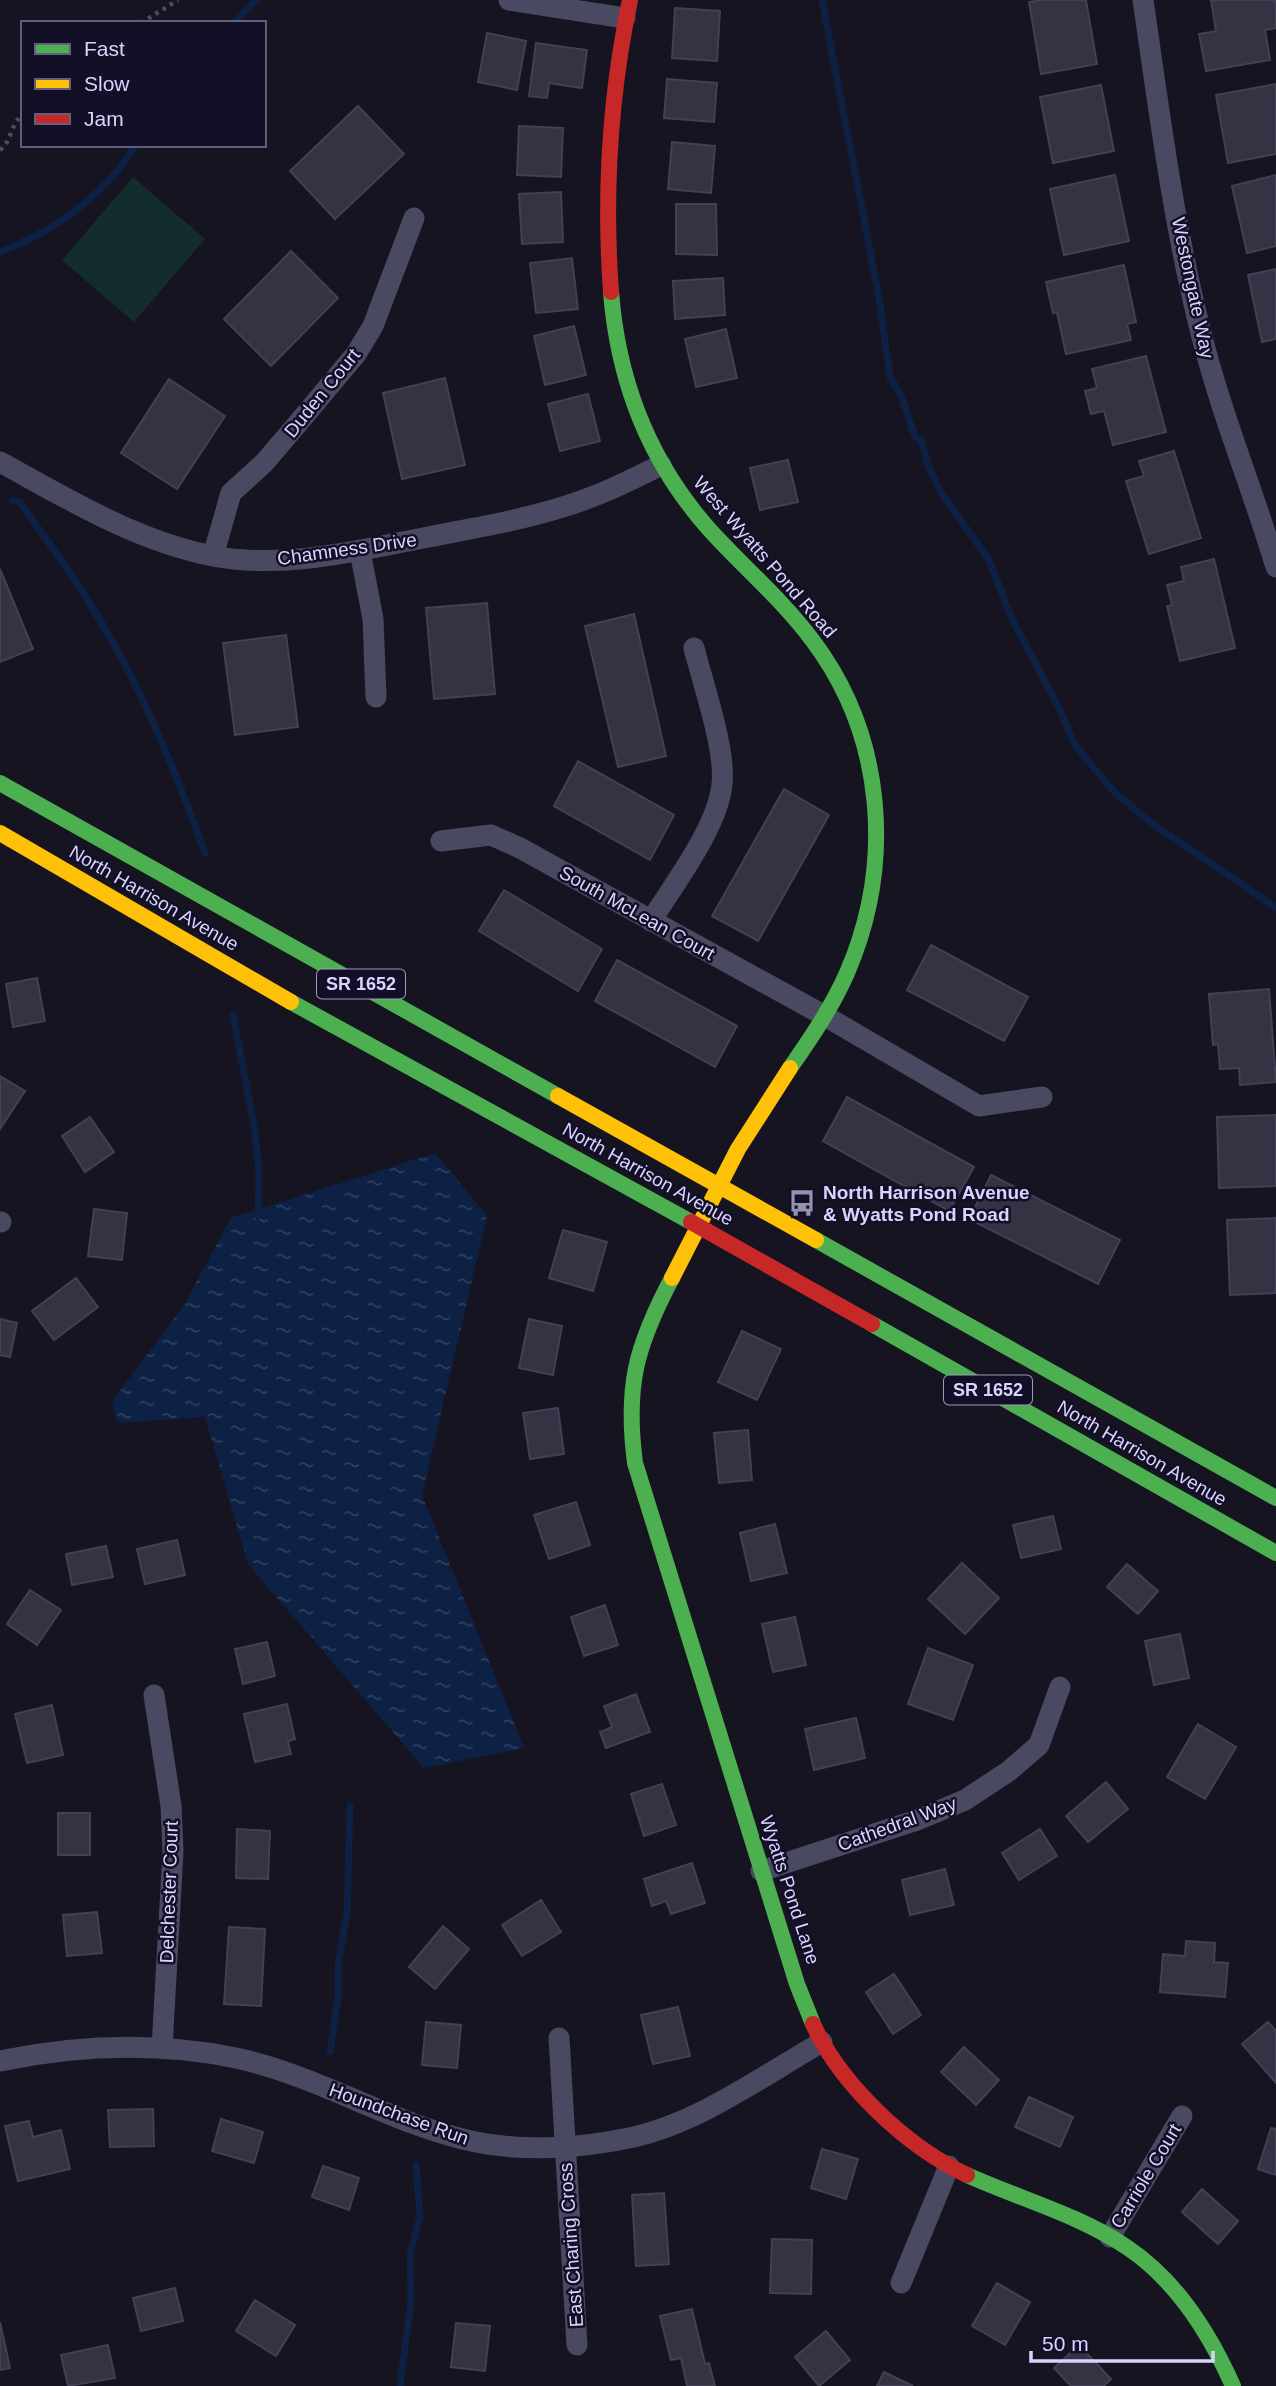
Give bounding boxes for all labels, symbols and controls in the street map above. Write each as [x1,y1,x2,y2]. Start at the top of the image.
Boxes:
legend [21,21,266,147]
text: Fast [84,37,125,60]
text: Slow [84,72,130,95]
text: Jam [84,107,124,130]
street label: Westongate Way [1168,216,1218,361]
street label: Duden Court [280,344,365,441]
street label: West Wyatts Pond Road [689,472,841,642]
street label: Chamness Drive [276,529,418,569]
street label: North Harrison Avenue [66,841,242,955]
street label: South McLean Court [556,862,719,965]
road number: SR 1652 [317,970,405,999]
street label: North Harrison Avenue [559,1118,737,1230]
place label: North Harrison Avenue & Wyatts Pond Road [823,1182,1030,1225]
bus stop icon: North Harrison Avenue & Wyatts Pond Road [787,1188,817,1218]
road number: SR 1652 [944,1376,1032,1405]
street label: North Harrison Avenue [1054,1396,1230,1510]
street label: Cathedral Way [835,1793,960,1855]
street label: Wyatts Pond Lane [756,1813,824,1967]
street label: Delchester Court [156,1820,182,1964]
street label: Houndchase Run [326,2079,472,2149]
street label: Carriole Court [1107,2119,1186,2232]
street label: East Charing Cross [555,2162,587,2328]
scale bar [1031,2320,1213,2364]
text: 50 m [1042,2332,1089,2355]

